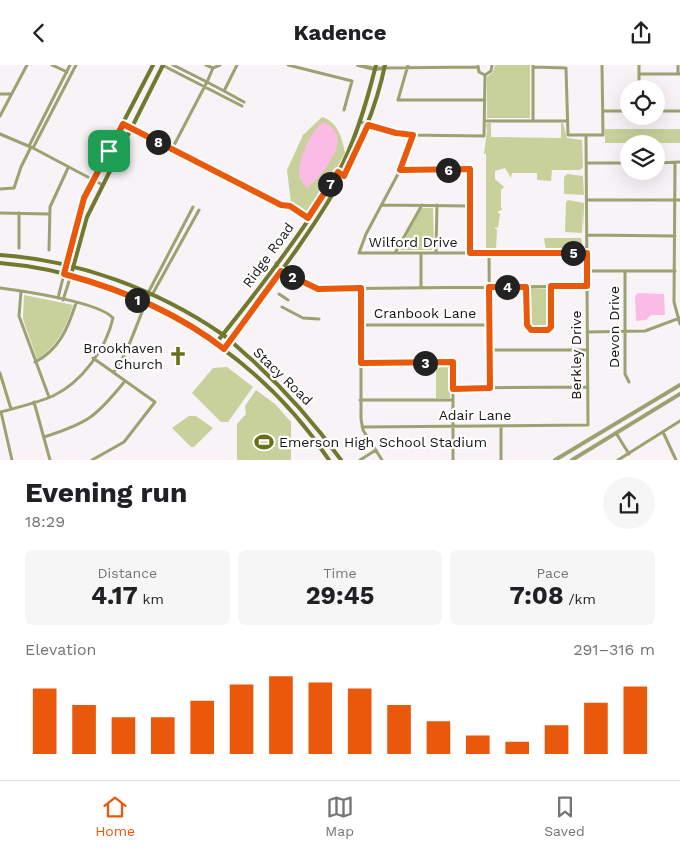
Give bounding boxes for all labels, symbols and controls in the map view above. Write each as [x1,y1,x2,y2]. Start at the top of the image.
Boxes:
icon: back [25,19,53,47]
icon: share [627,19,655,47]
text: Kadence [293,20,387,45]
map controls [620,80,665,180]
button: locate [620,80,665,125]
pin: 8 [146,129,170,155]
pin [88,130,130,172]
text: 8 [154,134,163,150]
button: layers [620,135,665,180]
icon: arrive [95,137,123,165]
pin: 6 [436,157,460,183]
text: 6 [444,162,453,178]
pin: 7 [318,171,342,197]
text: 7 [326,176,335,192]
street label: Ridge Road [239,219,297,291]
street label: Wilford Drive [368,234,458,250]
pin: 5 [560,241,586,265]
text: 5 [569,245,578,261]
pin: 2 [280,265,304,289]
text: 2 [288,269,297,285]
pin: 4 [494,275,520,299]
text: 4 [503,279,512,295]
street label: Devon Drive [606,286,622,368]
pin: 1 [124,287,150,313]
text: 1 [134,292,141,308]
street label: Cranbook Lane [374,305,476,321]
street label: Berkley Drive [568,310,584,400]
place label: Brookhaven Church [83,340,163,372]
street label: Stacy Road [250,344,316,408]
church icon: Brookhaven Church [167,345,189,367]
pin: 3 [412,351,438,375]
text: 3 [421,355,430,371]
street label: Adair Lane [439,407,511,423]
sports icon: Emerson High School Stadium [253,431,275,453]
place label: Emerson High School Stadium [279,434,487,450]
text: Evening run [25,476,187,509]
button: share [603,477,655,529]
text: 18:29 [25,512,65,531]
text: Distance [98,565,157,581]
text: Time [323,565,357,581]
text: Pace [536,565,569,581]
text: 4.17 [91,581,138,610]
text: 29:45 [306,581,374,610]
text: 7:08 [510,581,564,610]
text: km [138,591,164,607]
text: /km [564,591,596,607]
text: Elevation [25,640,96,659]
text: 291–316 m [573,640,655,659]
tab: Home [95,793,135,839]
tab: Map [325,793,354,839]
tab: Saved [544,793,585,839]

